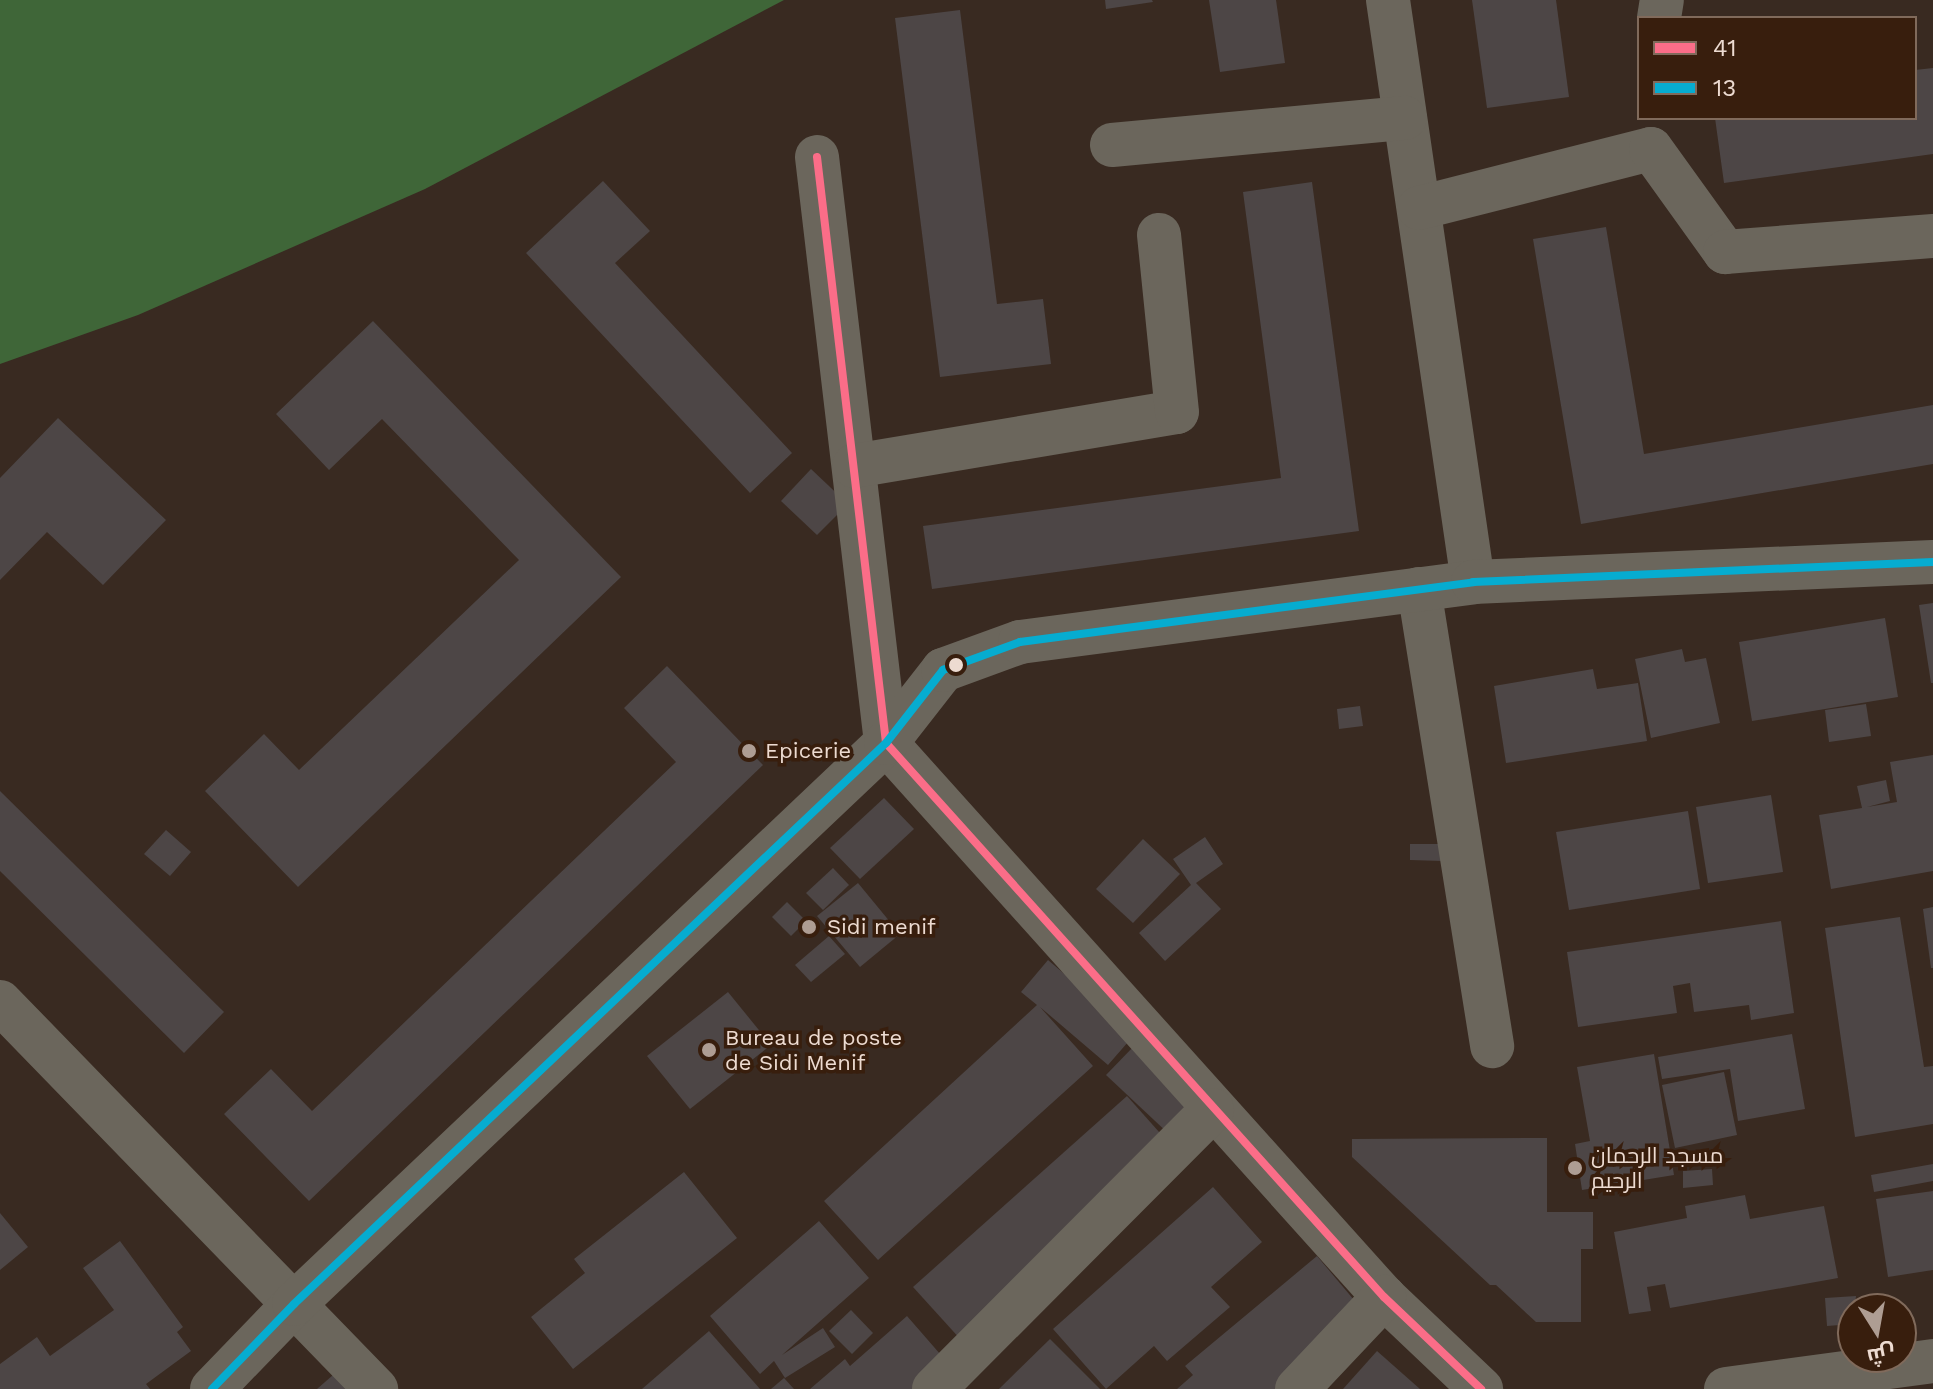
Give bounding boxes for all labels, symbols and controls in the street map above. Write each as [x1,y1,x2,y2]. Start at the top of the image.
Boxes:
legend [1637,16,1917,120]
text: 41 [1713,34,1737,62]
text: 13 [1713,74,1736,102]
unlabelled marker [948,657,964,673]
place label: Epicerie [765,738,851,764]
marker: Epicerie [740,742,758,760]
place label: Sidi menif [827,914,936,940]
marker: Sidi menif [798,916,820,938]
place label: Bureau de poste de Sidi Menif [725,1024,902,1076]
marker: Bureau de poste de Sidi Menif [700,1041,718,1059]
place label: مسجد الرحمان الرحيم [1591,1142,1723,1194]
marker: مسجد الرحمان الرحيم [1566,1159,1584,1177]
north arrow [1837,1293,1917,1373]
text: ش [1865,1340,1898,1370]

